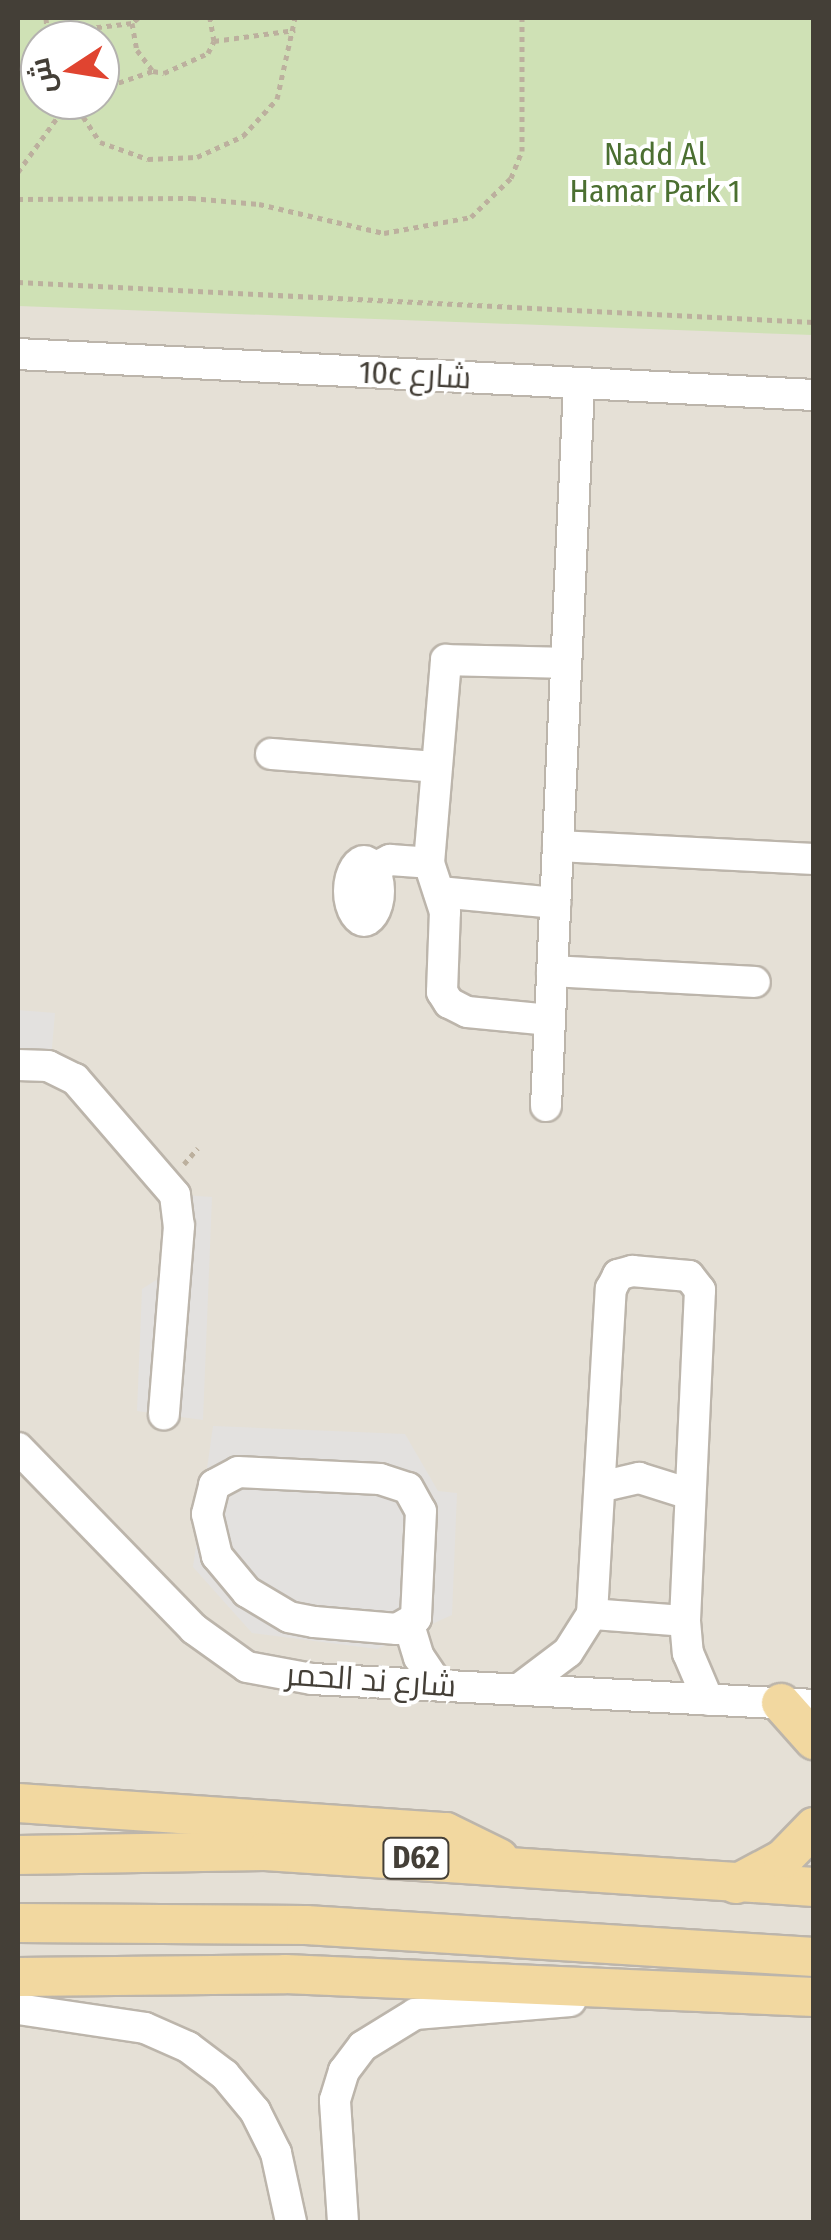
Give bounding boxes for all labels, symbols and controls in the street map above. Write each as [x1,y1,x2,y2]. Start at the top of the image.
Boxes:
north arrow [20,20,120,120]
text: ش [22,55,62,97]
park label: Nadd Al Hamar Park 1 [570,136,740,211]
street label: 10c شارع [358,353,472,397]
street label: شارع ند الحمر [285,1655,457,1705]
road number: D62 [381,1833,451,1883]

